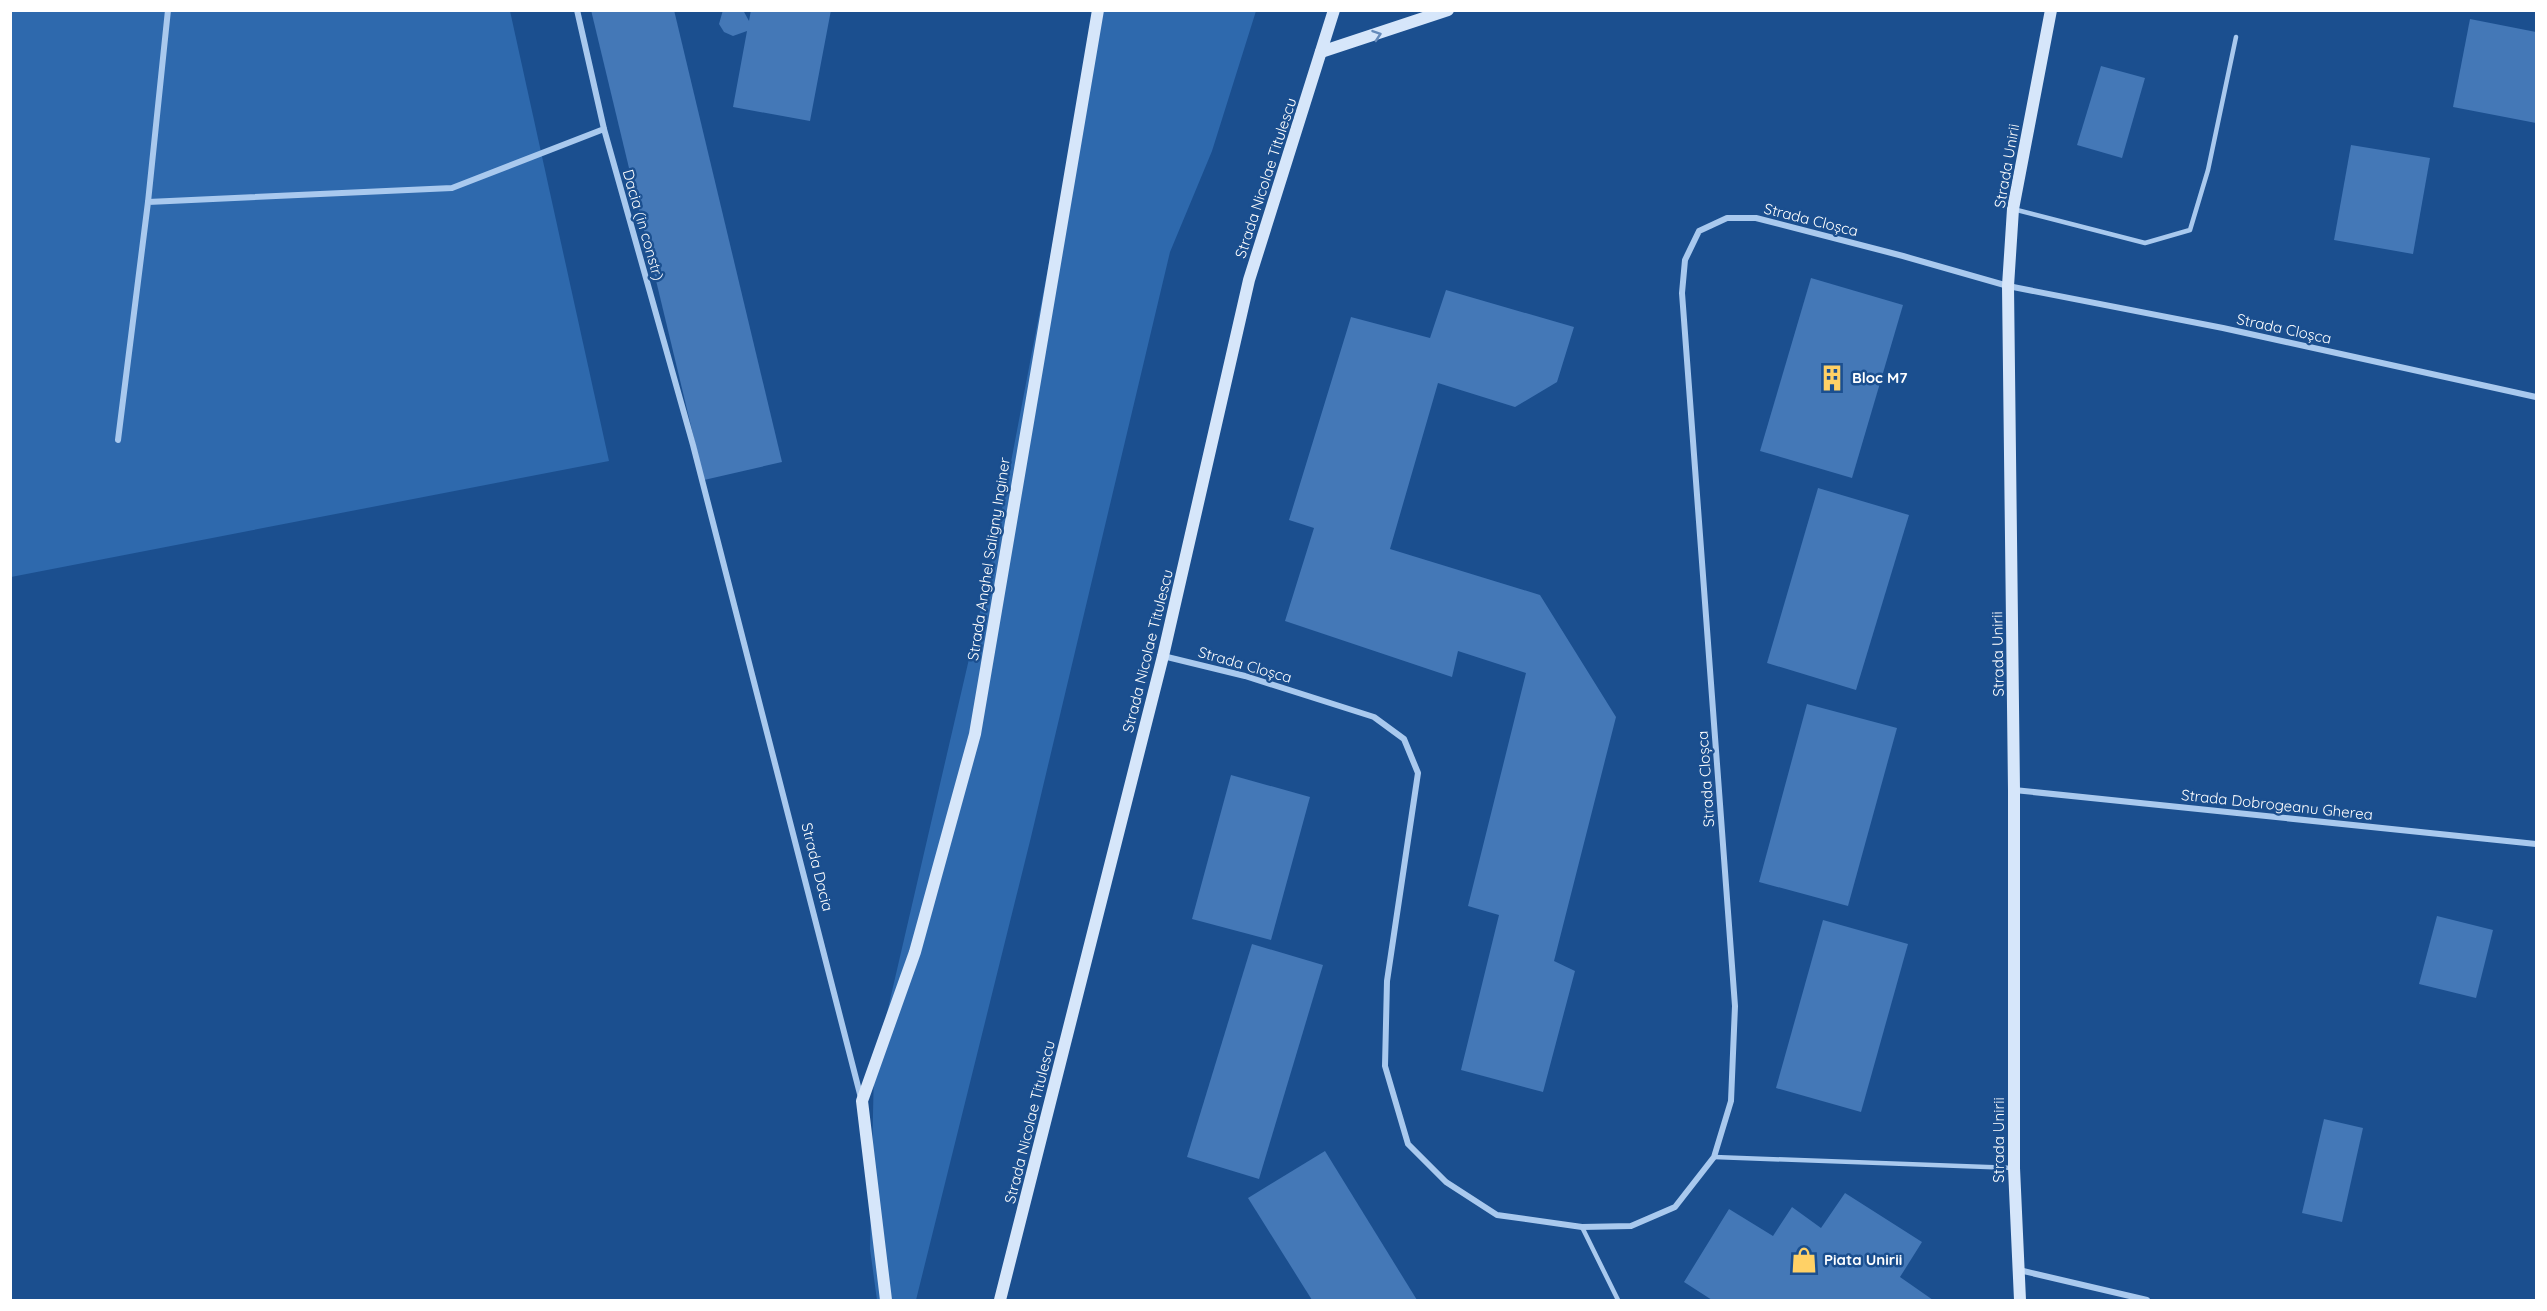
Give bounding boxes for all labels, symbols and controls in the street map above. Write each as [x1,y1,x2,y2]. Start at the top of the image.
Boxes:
one-way arrow [1371,29,1382,42]
street label: Strada Nicolae Titulescu [1231,95,1300,260]
street label: Strada Unirii [1990,122,2023,210]
street label: Dacia (in constr) [619,167,668,283]
street label: Strada Cloșca [1762,199,1860,240]
street label: Strada Cloșca [2235,309,2333,348]
building icon: Bloc M7 [1817,363,1847,393]
place label: Bloc M7 [1852,368,1908,387]
street label: Strada Anghel Saligny Inginer [963,456,1014,662]
street label: Strada Nicolae Titulescu [1118,567,1177,734]
street label: Strada Unirii [1987,611,2008,697]
street label: Strada Cloșca [1196,642,1294,687]
street label: Strada Cloșca [1693,730,1718,828]
street label: Strada Dobrogeanu Gherea [2180,785,2374,824]
street label: Strada Dacia [797,821,838,913]
street label: Strada Nicolae Titulescu [1000,1038,1059,1205]
street label: Strada Unirii [1989,1097,2008,1183]
shop icon: Piata Unirii [1789,1245,1819,1275]
place label: Piata Unirii [1824,1250,1902,1269]

